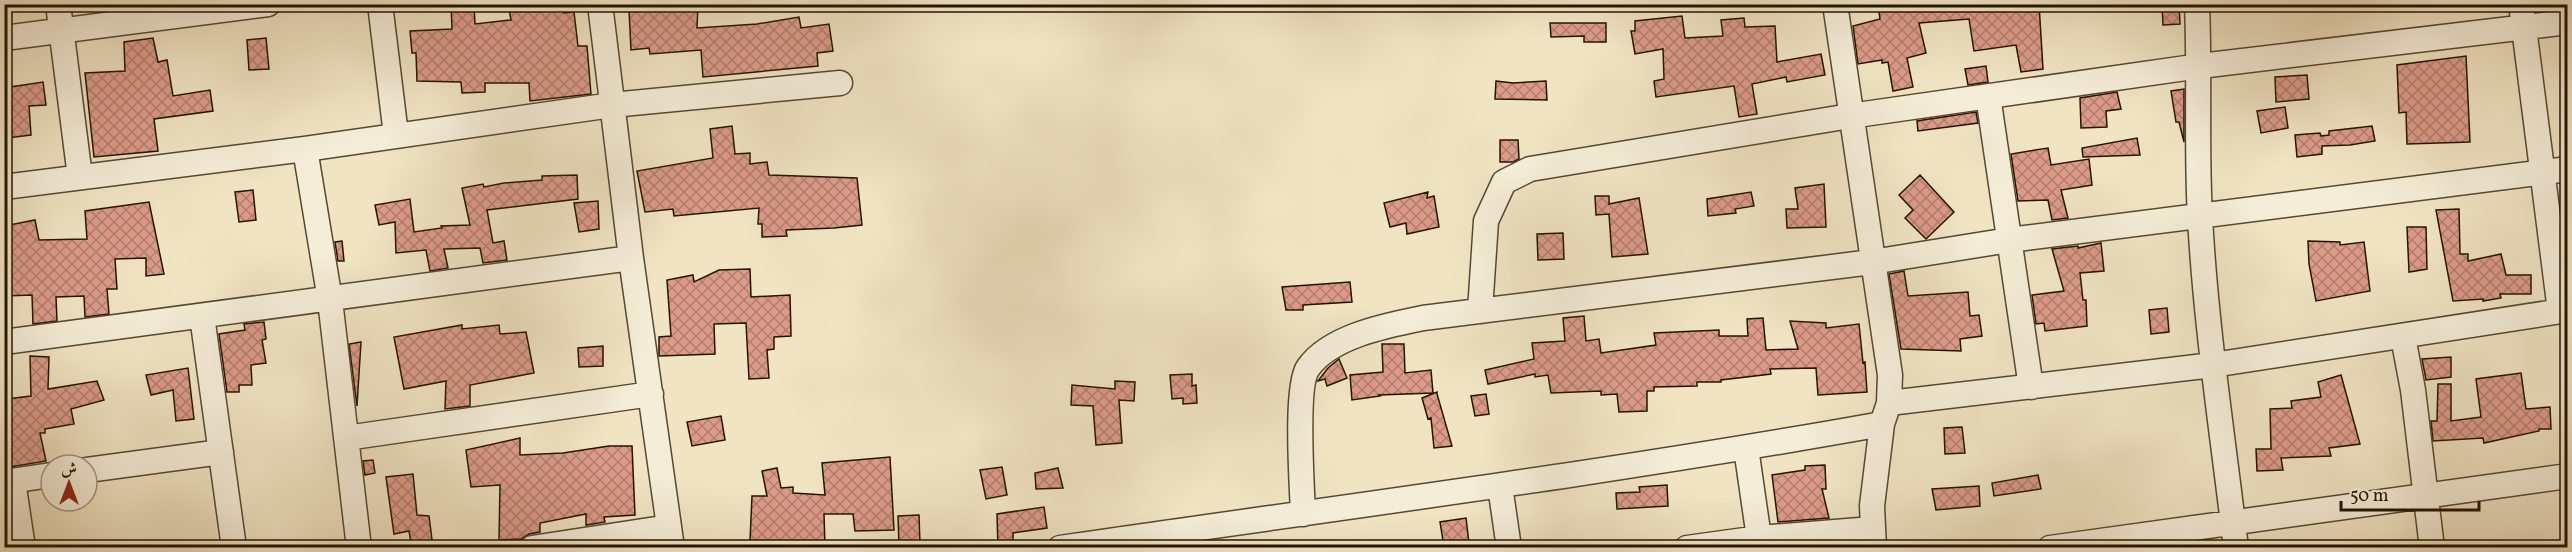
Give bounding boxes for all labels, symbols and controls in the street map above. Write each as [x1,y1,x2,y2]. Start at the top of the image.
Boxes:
north arrow [39,453,99,513]
text: ش [61,459,77,481]
scale bar [2341,474,2479,512]
text: 50 m [2350,484,2389,509]

